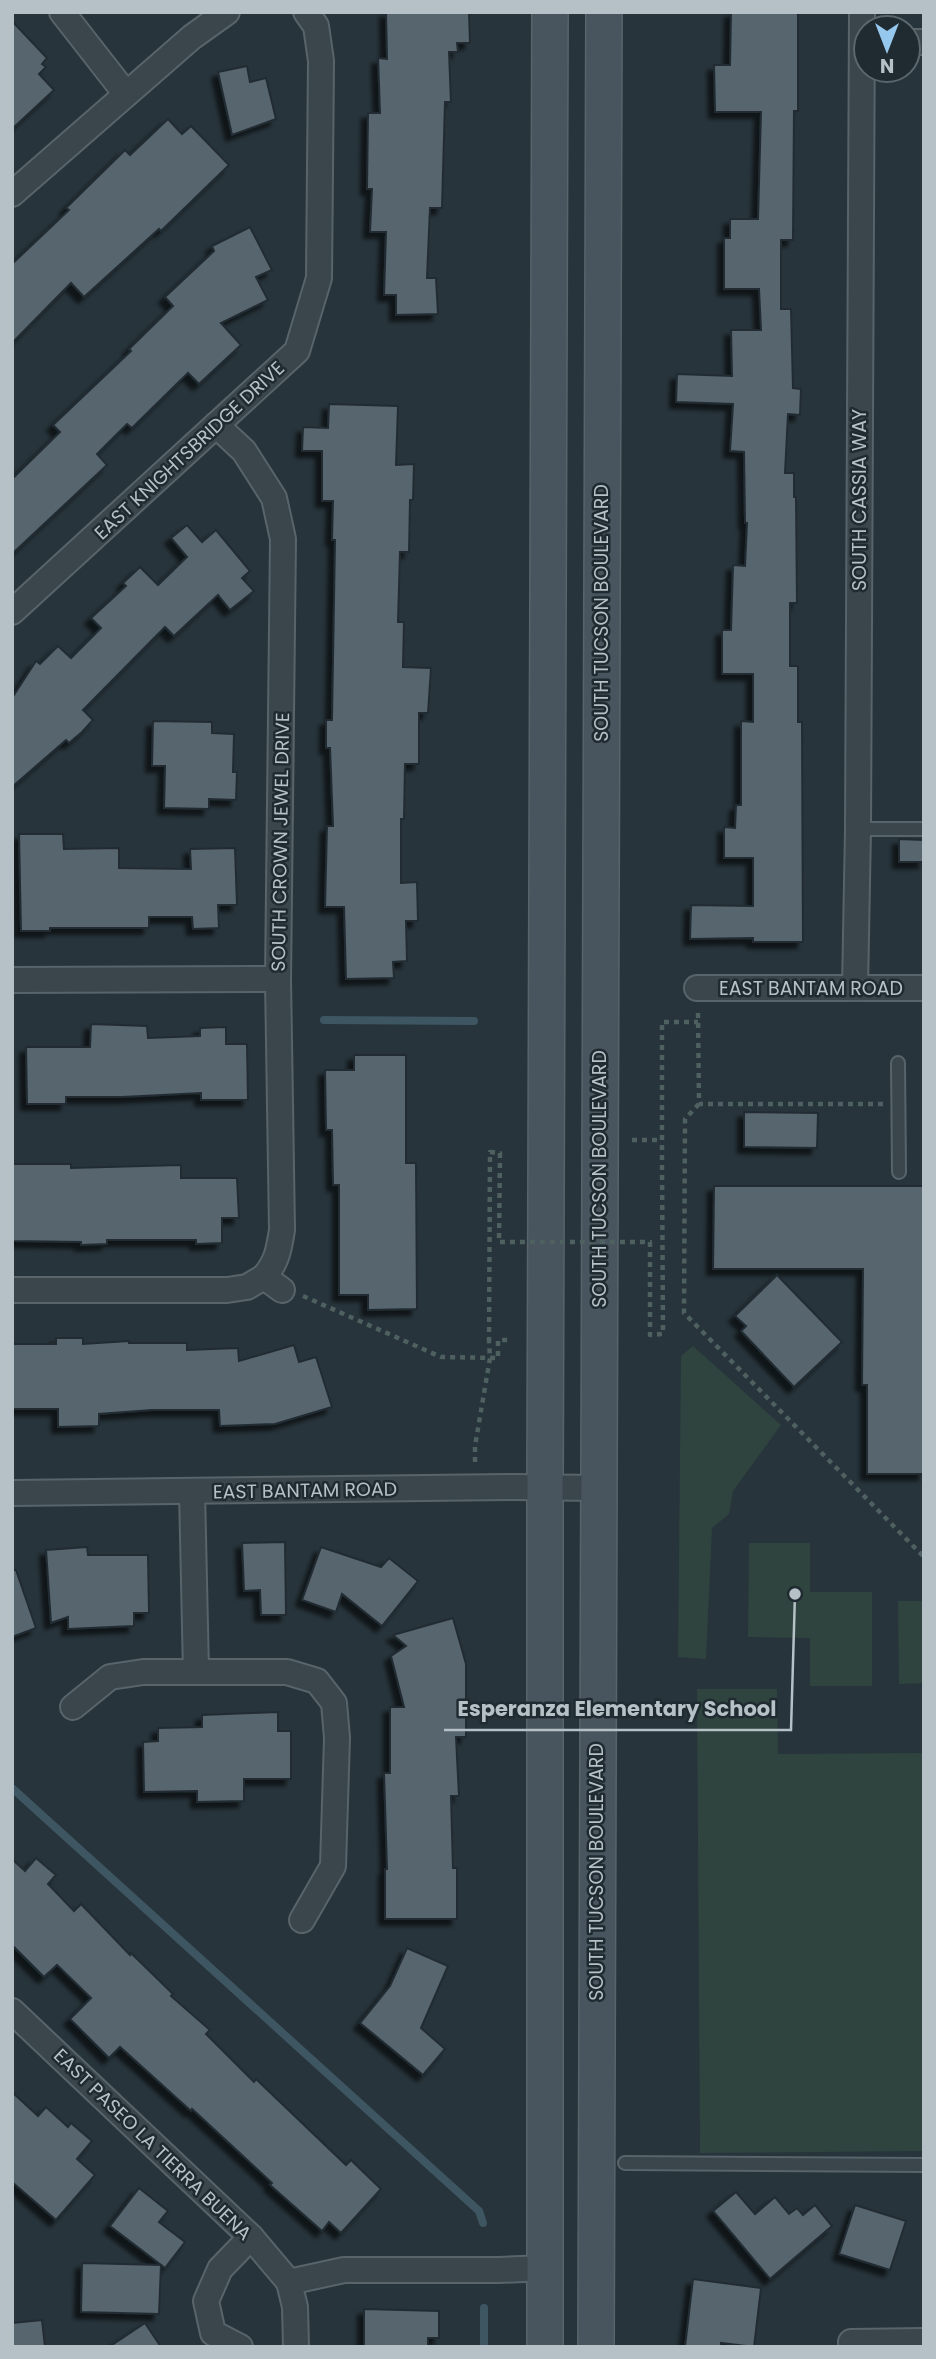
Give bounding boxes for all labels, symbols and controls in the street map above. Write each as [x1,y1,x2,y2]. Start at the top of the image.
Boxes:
north arrow [852,14,922,84]
text: N [880,52,894,79]
street label: EAST KNIGHTSBRIDGE DRIVE [88,355,290,546]
street label: SOUTH CASSIA WAY [846,409,873,591]
street label: SOUTH TUCSON BOULEVARD [588,484,615,742]
street label: SOUTH CROWN JEWEL DRIVE [265,712,296,972]
street label: EAST BANTAM ROAD [719,975,903,1002]
street label: SOUTH TUCSON BOULEVARD [586,1050,613,1308]
street label: EAST BANTAM ROAD [213,1475,397,1506]
callout: Esperanza Elementary School [444,1688,791,1730]
text: Esperanza Elementary School [458,1694,776,1723]
street label: SOUTH TUCSON BOULEVARD [583,1743,610,2001]
street label: EAST PASEO LA TIERRA BUENA [48,2042,258,2247]

